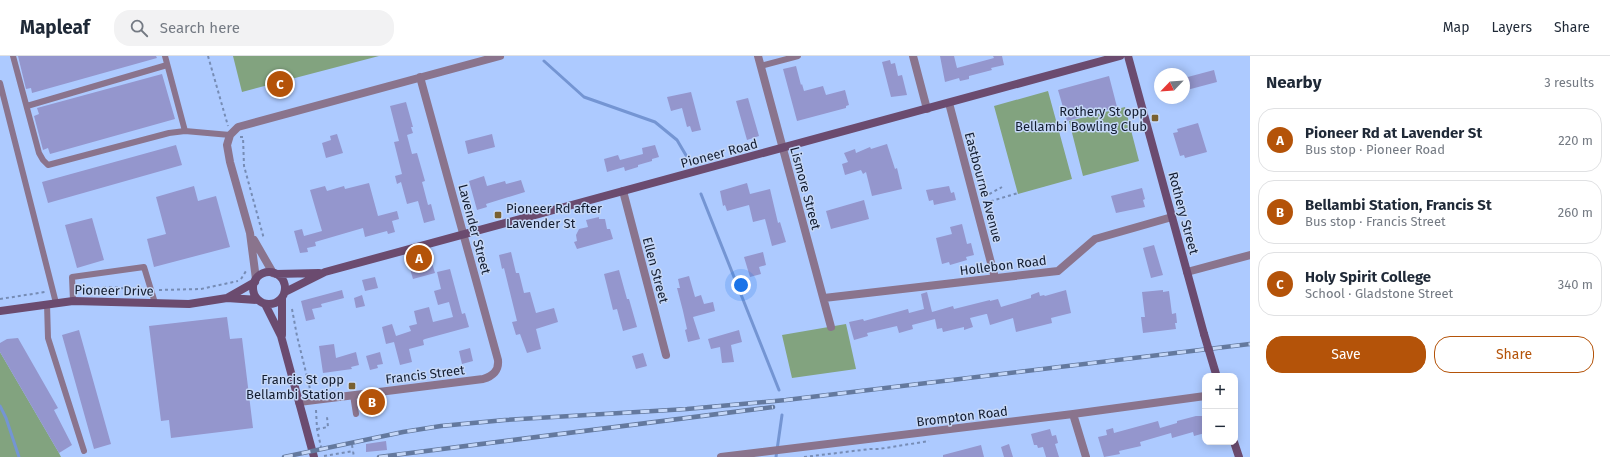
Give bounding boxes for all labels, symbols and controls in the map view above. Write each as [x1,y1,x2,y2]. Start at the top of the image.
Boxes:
search box [114,10,394,46]
text: Mapleaf [20,16,90,39]
icon: search [128,17,150,39]
text: Search here [160,19,240,37]
text: Map [1443,19,1469,36]
text: Layers [1491,19,1532,36]
text: Share [1554,19,1590,36]
north arrow [1154,68,1190,104]
pin: C [267,69,293,99]
text: Nearby [1266,72,1321,93]
text: 3 results [1544,75,1594,90]
place label: Rothery St opp Bellambi Bowling Club [1015,104,1147,134]
marker: Rothery St opp Bellambi Bowling Club [1150,113,1160,123]
text: Pioneer Rd at Lavender St [1305,124,1482,142]
street label: Eastbourne Avenue [962,130,1005,244]
text: A [1276,133,1284,148]
text: 220 m [1558,133,1593,148]
street label: Pioneer Road [679,136,759,171]
text: Bus stop · Pioneer Road [1305,142,1445,157]
street label: Lismore Street [787,145,824,232]
street label: Rothery Street [1165,170,1202,256]
street label: Lavender Street [455,182,494,276]
text: Bellambi Station, Francis St [1305,196,1492,214]
place label: Pioneer Rd after Lavender St [506,201,602,231]
text: B [1276,205,1284,220]
text: 260 m [1558,205,1593,220]
marker: Pioneer Rd after Lavender St [493,210,503,220]
text: Bus stop · Francis Street [1305,214,1446,229]
street label: Ellen Street [639,235,672,305]
pin: A [406,243,432,273]
street label: Hollebon Road [959,253,1047,278]
text: Holy Spirit College [1305,268,1431,286]
your location [731,275,751,295]
text: C [1276,277,1284,292]
text: 340 m [1558,277,1593,292]
street label: Pioneer Drive [74,282,154,299]
text: School · Gladstone Street [1305,286,1453,301]
button: Save [1266,336,1426,373]
button: Share [1434,336,1594,373]
street label: Francis Street [385,362,466,387]
place label: Francis St opp Bellambi Station [246,372,344,402]
map controls [1202,373,1238,445]
button: + [1202,373,1238,409]
marker: Francis St opp Bellambi Station [347,381,357,391]
pin: B [359,387,385,417]
street label: Brompton Road [915,403,1009,430]
button: − [1202,409,1238,445]

